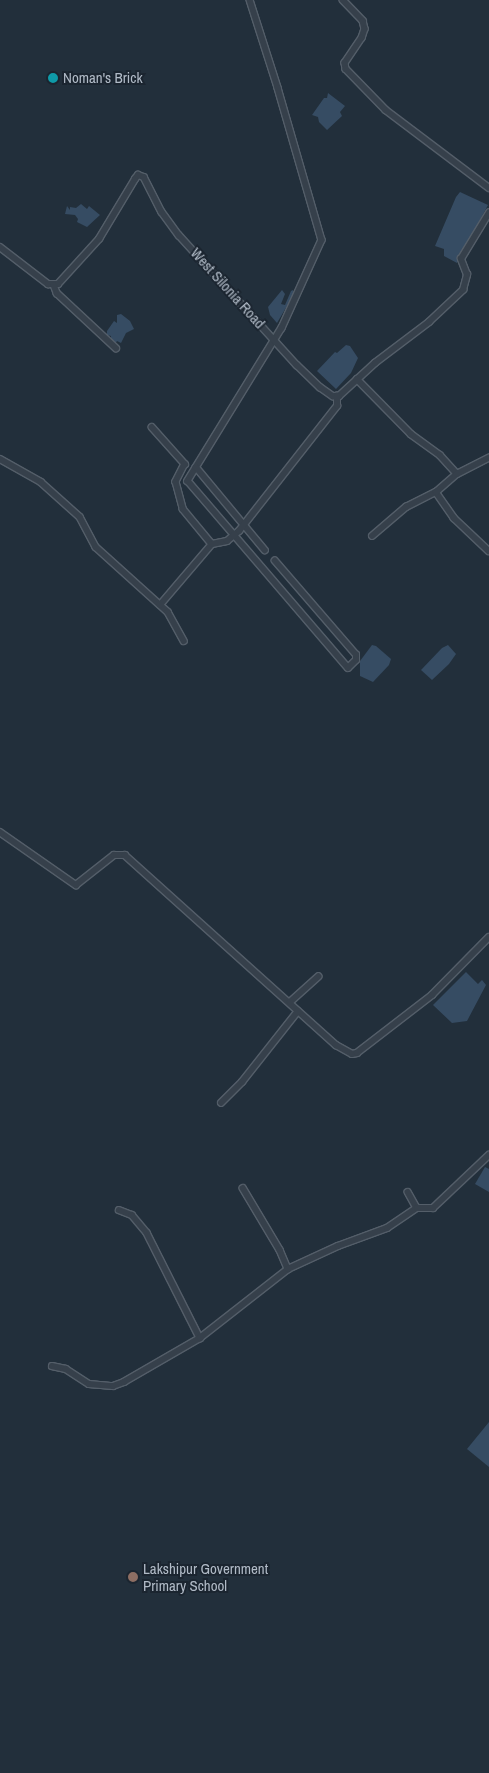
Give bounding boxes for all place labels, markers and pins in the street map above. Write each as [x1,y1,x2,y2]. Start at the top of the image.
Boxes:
place label: Noman's Brick [63,69,143,87]
marker: Noman's Brick [47,72,59,84]
place label: Lakshipur Government Primary School [143,1559,268,1594]
marker: Lakshipur Government Primary School [127,1571,139,1583]

